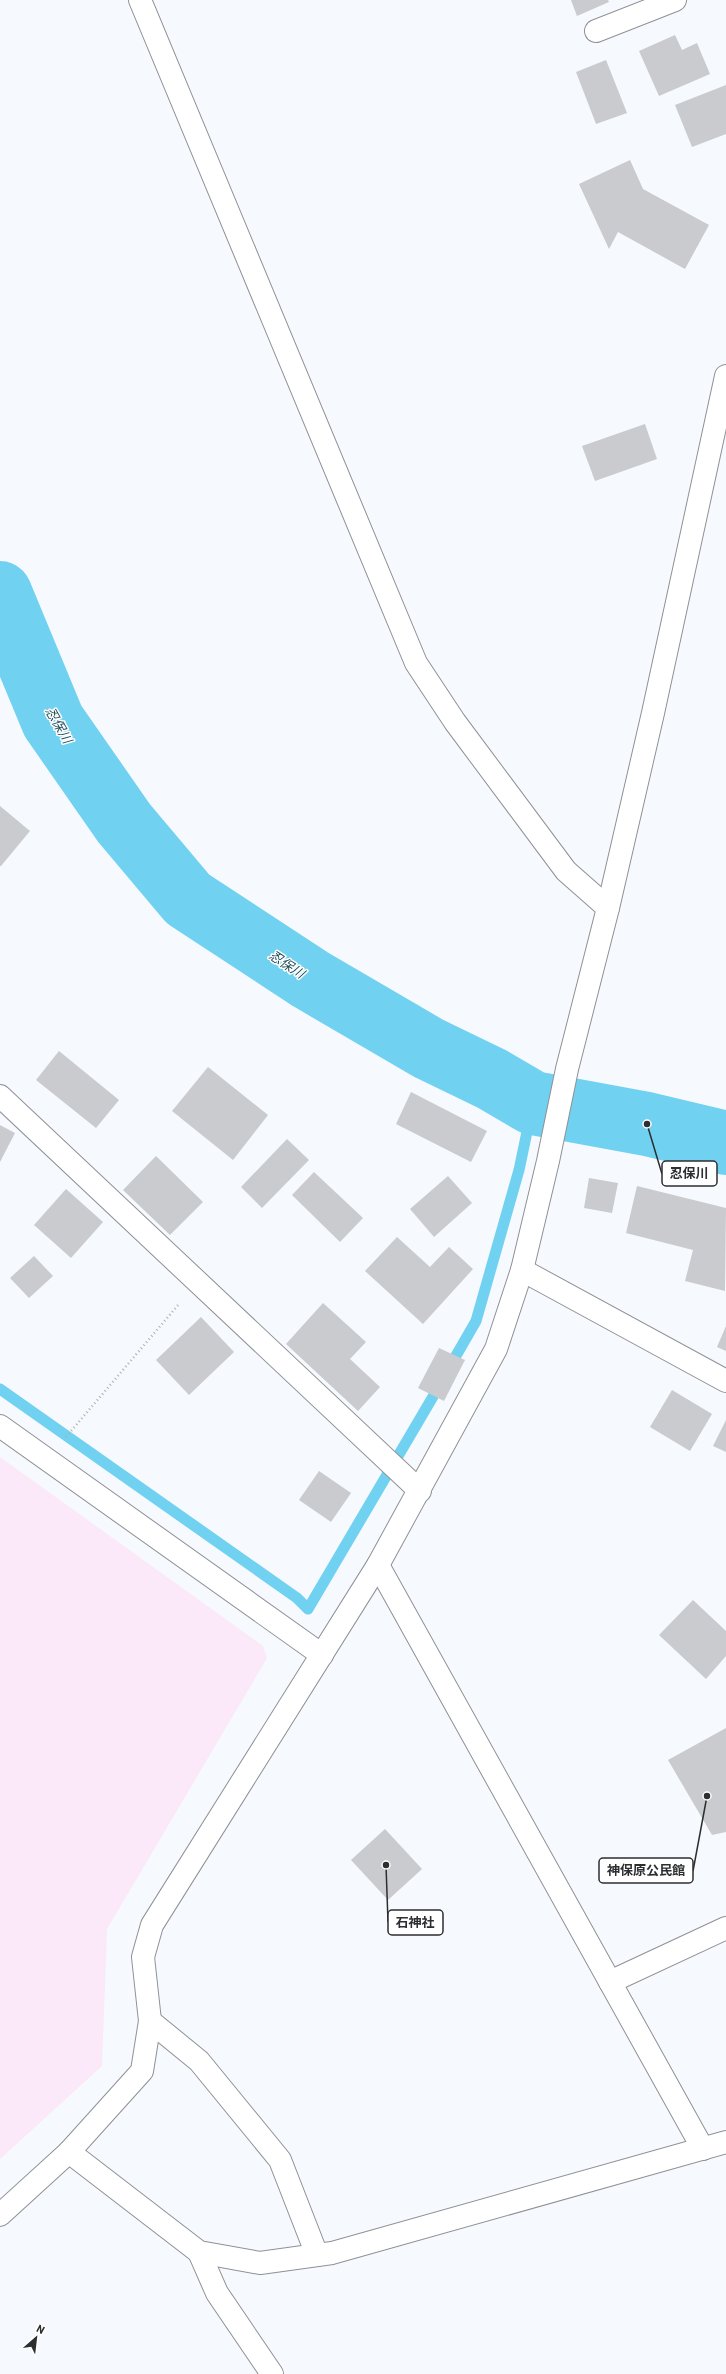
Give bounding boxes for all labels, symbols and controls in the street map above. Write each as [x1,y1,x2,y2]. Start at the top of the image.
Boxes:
water label: 忍保川 [42,704,77,748]
water label: 忍保川 [266,947,309,982]
callout: 忍保川 [662,1161,717,1186]
text: 忍保川 [669,1165,709,1181]
callout: 神保原公民館 [599,1858,693,1883]
text: 神保原公民館 [607,1862,685,1878]
callout: 石神社 [388,1910,443,1935]
text: 石神社 [395,1914,435,1930]
north arrow [16,2318,56,2358]
text: N [35,2321,47,2336]

